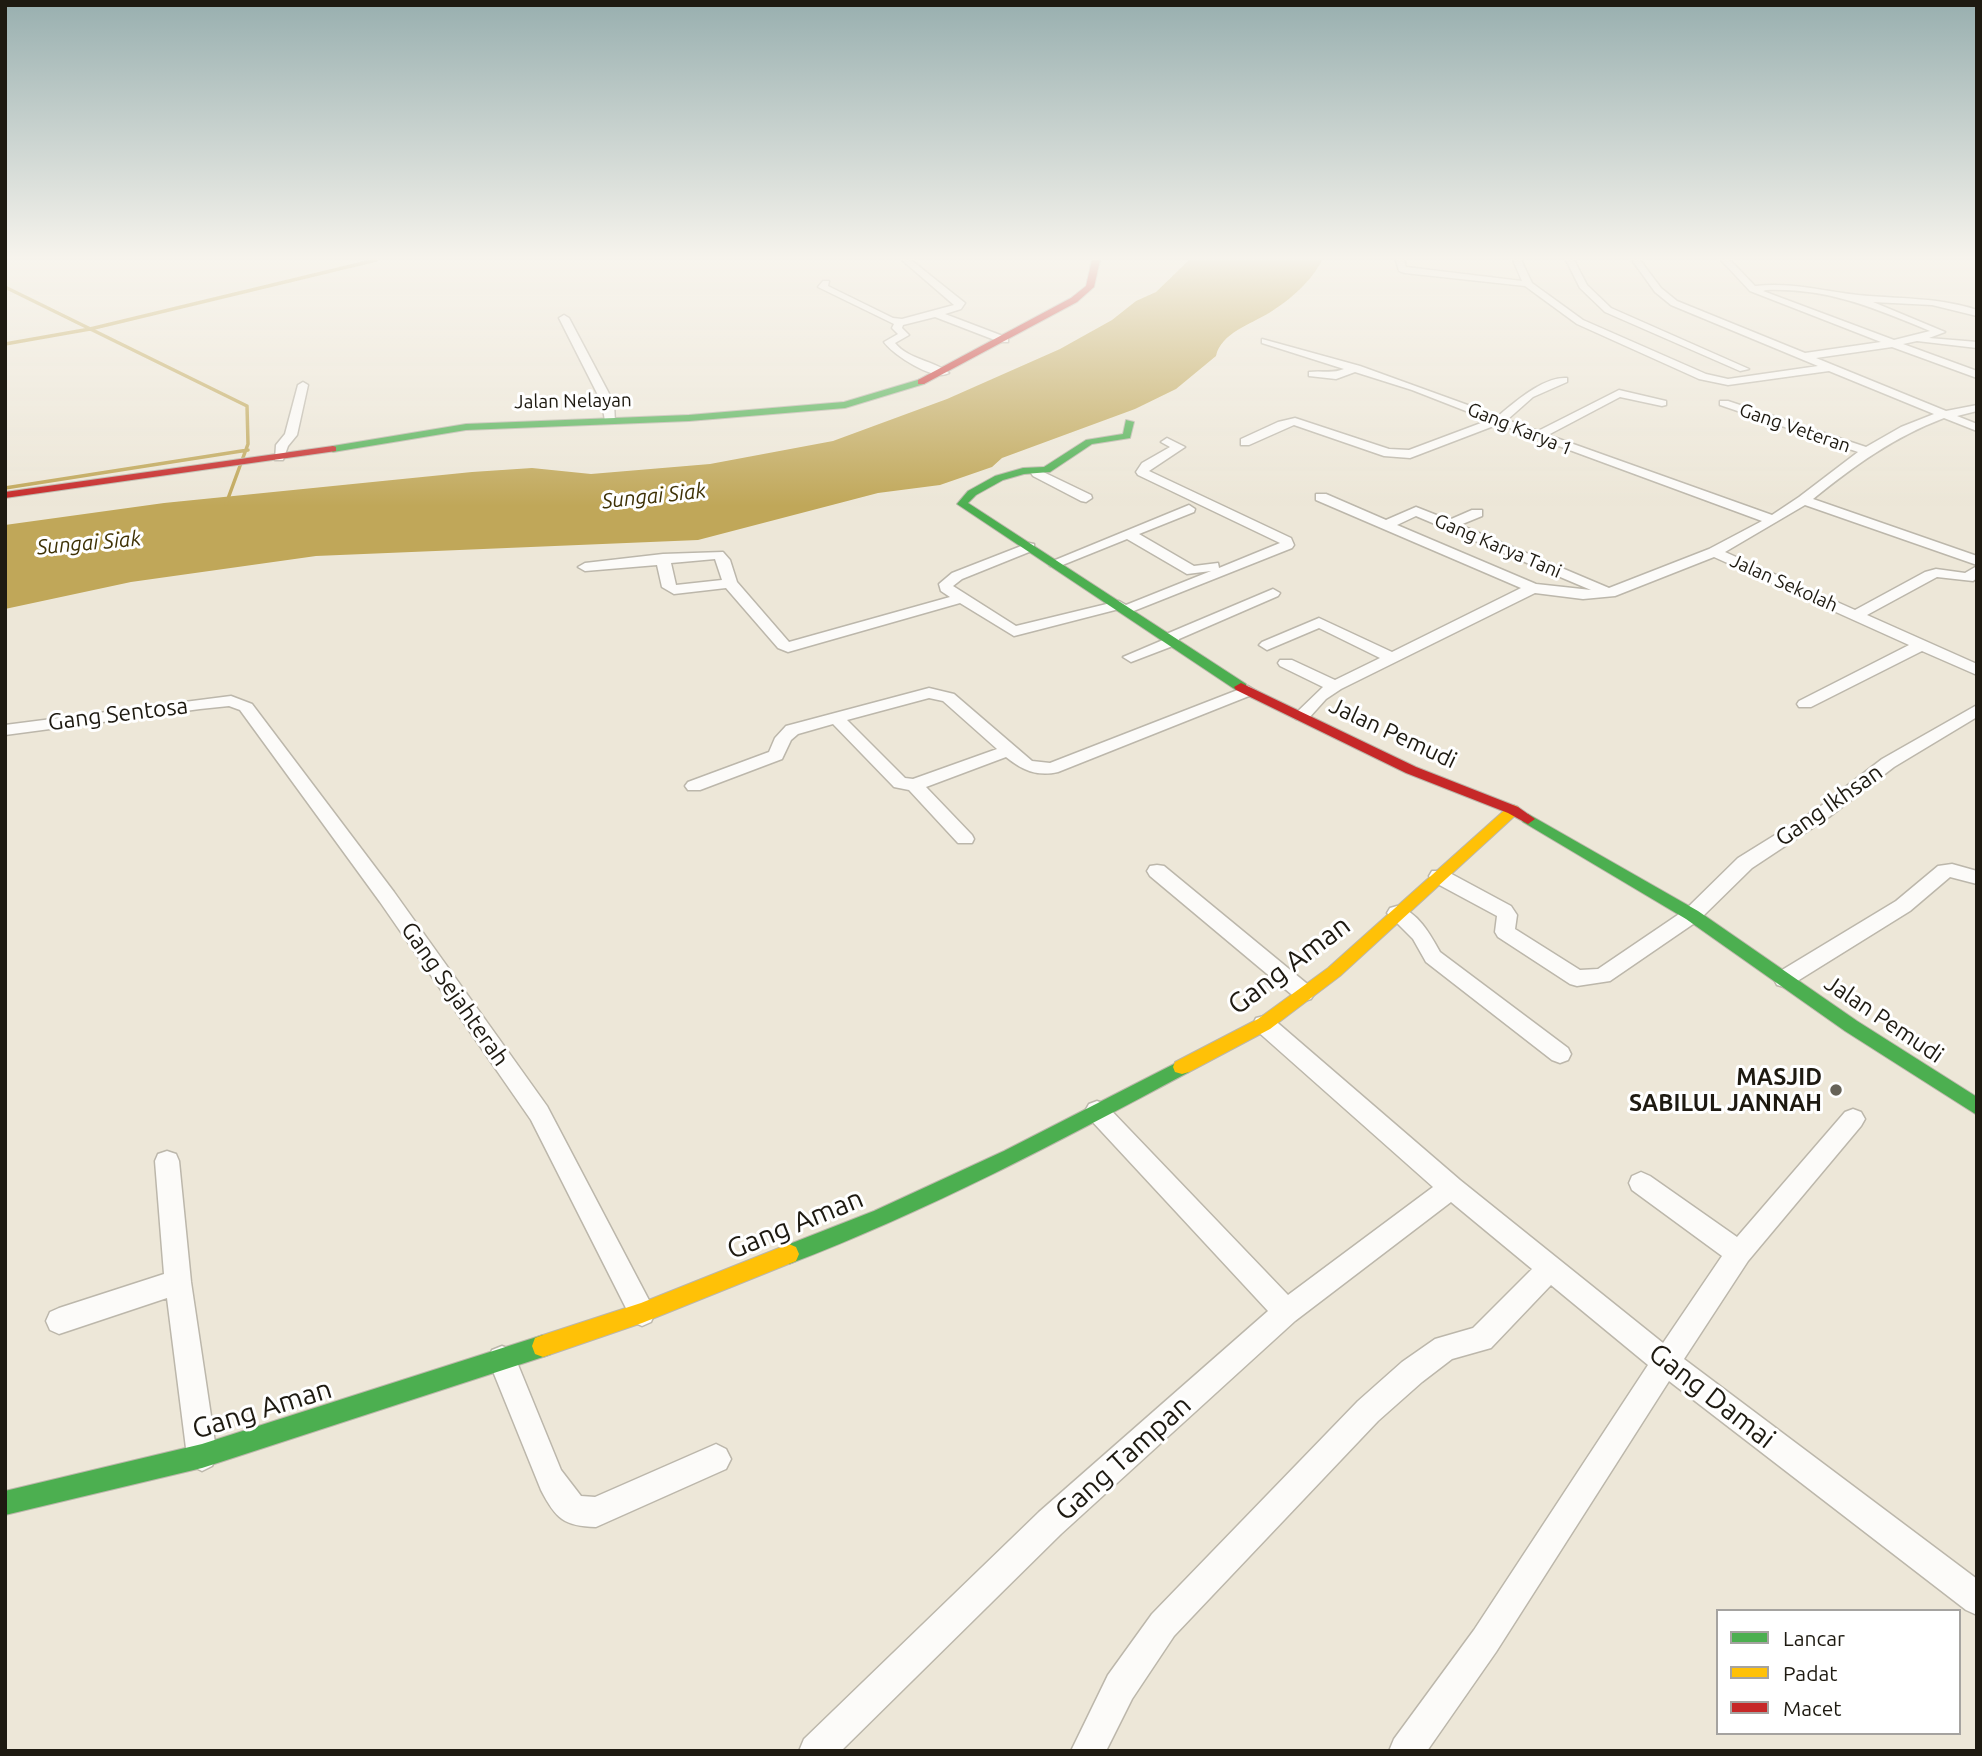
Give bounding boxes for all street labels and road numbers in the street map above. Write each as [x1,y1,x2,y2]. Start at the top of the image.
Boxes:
street label: Jalan Nelayan [514,389,632,413]
street label: Gang Karya 1 [1464,398,1576,460]
street label: Gang Veteran [1736,398,1854,458]
street label: Gang Karya Tani [1431,509,1565,583]
street label: Jalan Sekolah [1727,549,1841,617]
street label: Jalan Pemudi [1325,691,1461,775]
street label: Gang Sentosa [46,692,190,736]
street label: Gang Ikhsan [1770,758,1888,852]
street label: Gang Aman [1221,908,1357,1022]
street label: Gang Sejahterah [395,917,515,1071]
street label: Jalan Pemudi [1819,969,1949,1069]
street label: Gang Aman [722,1181,868,1267]
street label: Gang Damai [1642,1336,1782,1456]
street label: Gang Aman [188,1372,336,1446]
street label: Gang Tampan [1048,1388,1198,1528]

